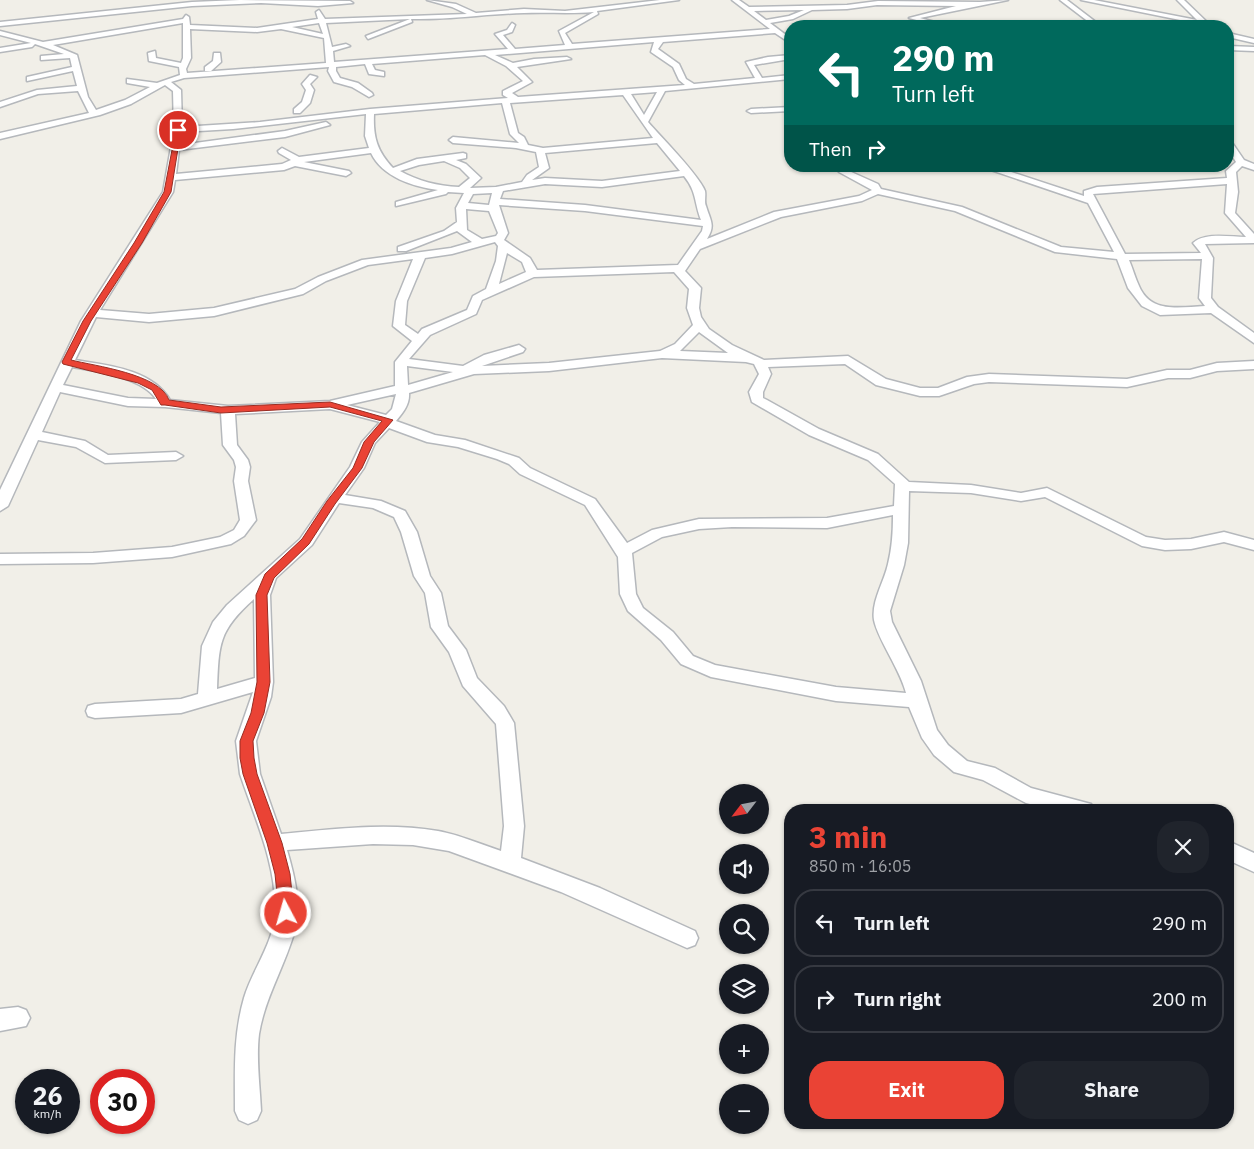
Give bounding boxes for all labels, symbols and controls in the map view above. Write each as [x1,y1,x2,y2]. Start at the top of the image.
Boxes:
text: 290 m [892,35,995,81]
icon: left [809,40,874,105]
text: Turn left [892,79,975,108]
pin [157,109,199,151]
icon: arrive [164,116,192,144]
icon: right [862,135,890,163]
text: Then [809,137,852,161]
north arrow [719,784,769,834]
map controls [719,784,769,1134]
text: 3 min [809,817,887,856]
button: close [1157,821,1209,873]
button: sound [719,844,769,894]
text: 850 m · 16:05 [809,856,911,876]
position arrow [259,886,311,938]
button: search [719,904,769,954]
icon: left [811,909,839,937]
text: Turn left [854,911,930,935]
text: 290 m [1152,911,1207,935]
button: layers [719,964,769,1014]
icon: right [811,985,839,1013]
text: Turn right [854,987,941,1011]
text: 200 m [1152,987,1207,1011]
button: + [719,1024,769,1074]
button: Exit [809,1061,1004,1119]
button: Share [1014,1061,1209,1119]
speed limit sign: 30 [90,1069,155,1134]
text: 26 [32,1079,63,1112]
button: − [719,1084,769,1134]
text: km/h [33,1106,62,1121]

